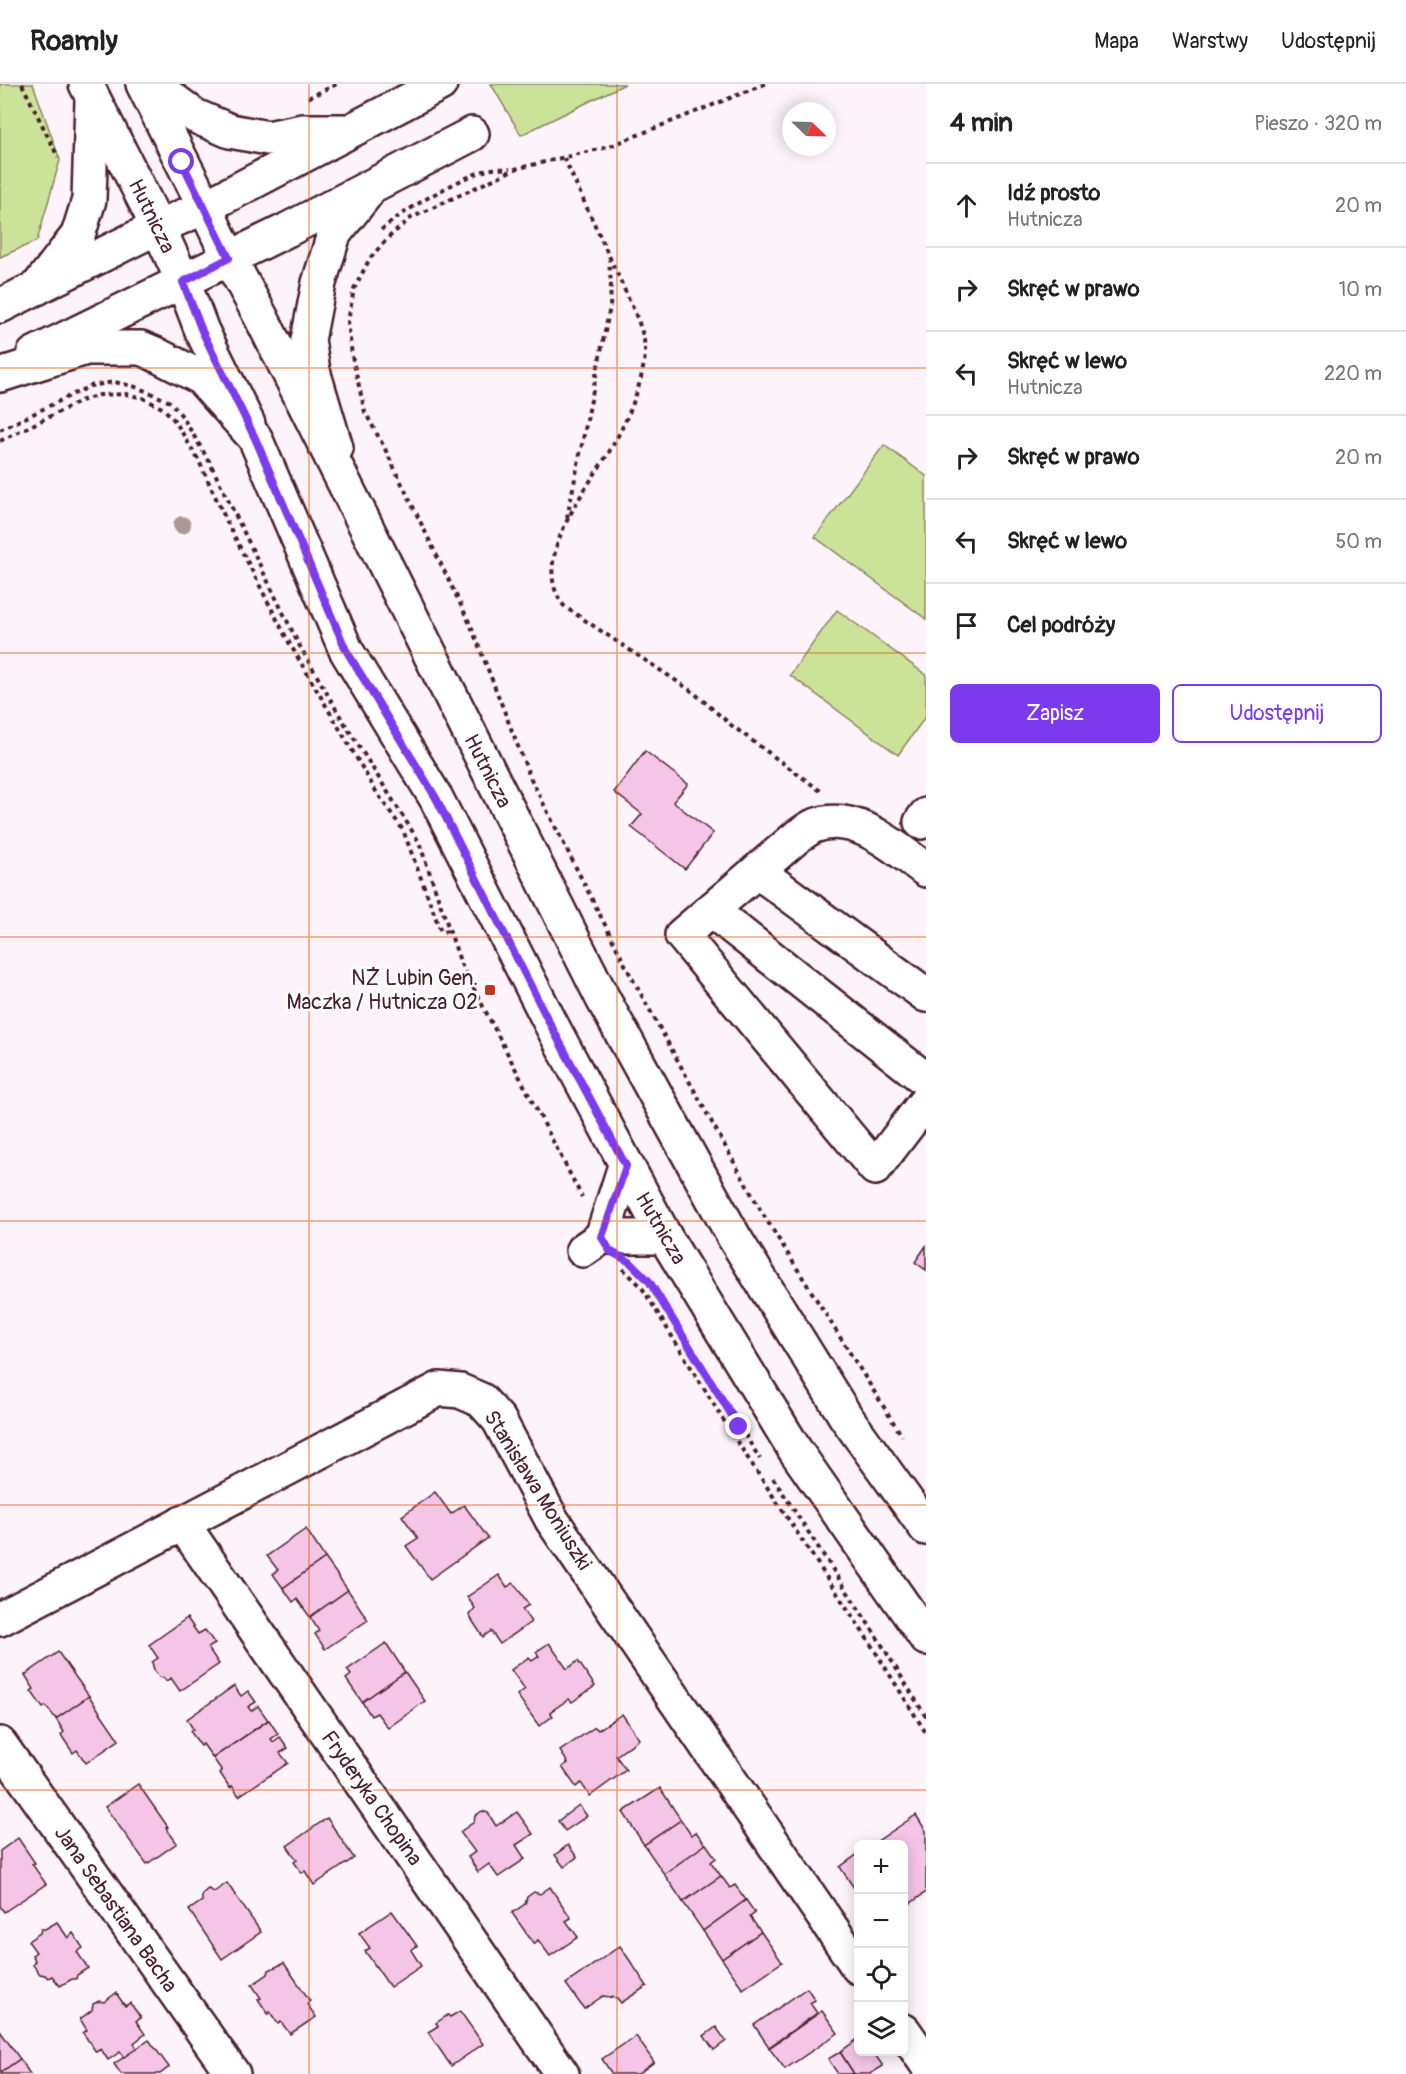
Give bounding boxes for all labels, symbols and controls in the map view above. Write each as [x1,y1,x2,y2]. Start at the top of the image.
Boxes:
text: Roamly [30,24,118,59]
text: Mapa [1094,28,1139,55]
text: Warstwy [1172,28,1248,55]
text: Udostępnij [1281,28,1376,55]
north arrow [782,102,836,156]
text: 4 min [950,107,1013,139]
text: Pieszo · 320 m [1254,111,1382,136]
route start [168,148,194,174]
street label: Hutnicza [122,175,181,258]
text: Idź prosto [1007,179,1100,207]
icon: ahead [950,189,983,222]
text: 20 m [1335,193,1382,218]
text: Hutnicza [1007,207,1083,232]
icon: right [950,273,983,306]
text: Skręć w prawo [1007,275,1140,303]
text: 10 m [1338,277,1382,302]
text: Skręć w lewo [1007,347,1127,375]
icon: left [950,357,983,390]
text: 220 m [1324,361,1382,386]
text: Hutnicza [1007,375,1083,400]
icon: right [950,441,983,474]
text: Skręć w prawo [1007,443,1140,471]
text: 20 m [1335,445,1382,470]
icon: left [950,525,983,558]
text: Skręć w lewo [1007,527,1127,555]
text: 50 m [1335,529,1382,554]
icon: arrive [950,609,983,642]
text: Cel podróży [1007,611,1115,639]
button: Zapisz [950,684,1160,743]
button: Udostępnij [1172,684,1382,743]
street label: Hutnicza [458,730,518,813]
place label: NŻ Lubin Gen. Maczka / Hutnicza 02 [286,965,478,1016]
marker: NŻ Lubin Gen. Maczka / Hutnicza 02 [483,983,497,997]
street label: Hutnicza [629,1187,692,1269]
street label: Stanisława Moniuszki [478,1405,598,1575]
route end [725,1413,751,1439]
street label: Fryderyka Chopina [315,1725,428,1871]
street label: Jana Sebastiana Bacha [48,1821,183,1998]
map controls [854,1840,908,2056]
button: + [854,1840,908,1894]
button: − [854,1894,908,1948]
button: locate [854,1948,908,2002]
button: layers [854,2002,908,2056]

